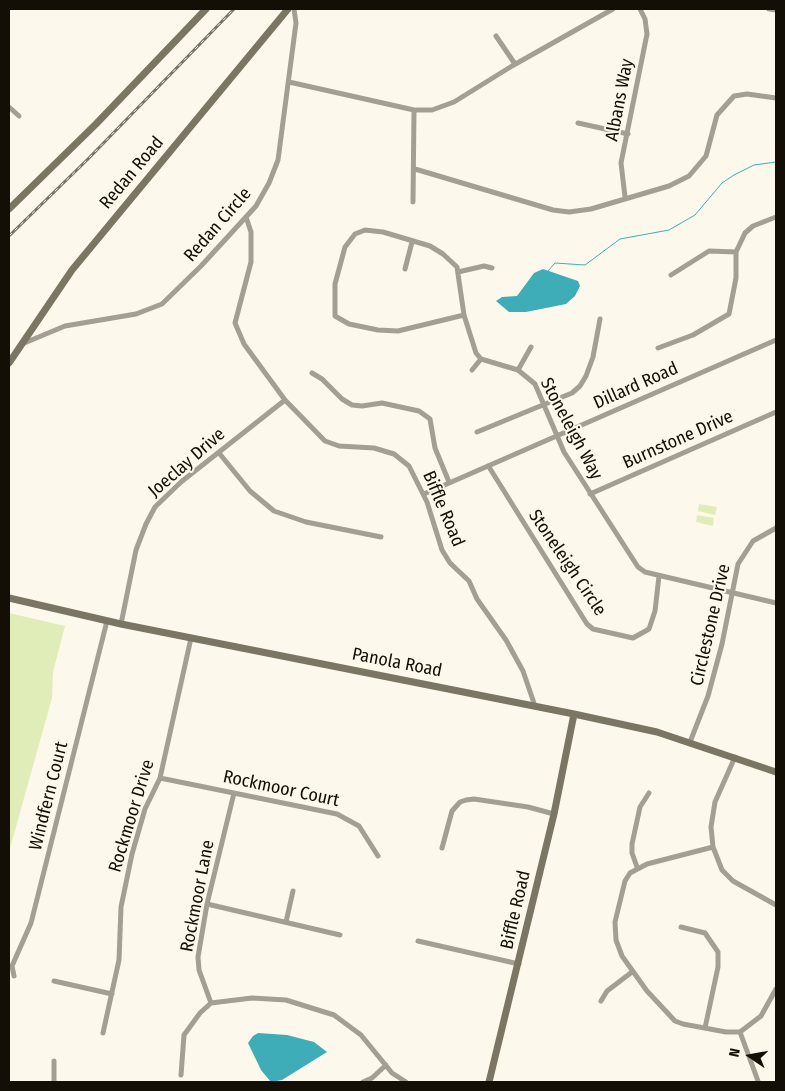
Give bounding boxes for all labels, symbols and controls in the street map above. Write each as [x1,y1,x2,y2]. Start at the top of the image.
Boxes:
street label: Albans Way [601,57,639,143]
street label: Redan Road [95,132,169,214]
street label: Redan Circle [180,183,256,267]
street label: Dillard Road [590,358,682,414]
street label: Stoneleigh Way [535,374,607,484]
street label: Burnstone Drive [619,406,737,474]
street label: Joeclay Drive [144,424,230,502]
street label: Biffle Road [417,468,469,550]
street label: Stoneleigh Circle [524,506,610,620]
street label: Circlestone Drive [687,562,735,688]
street label: Panola Road [350,644,444,682]
street label: Windfern Court [25,739,73,853]
street label: Rockmoor Drive [105,757,159,875]
street label: Rockmoor Court [221,766,341,812]
street label: Rockmoor Lane [177,838,219,954]
street label: Biffle Road [496,869,536,951]
north arrow [725,1031,775,1081]
text: N [726,1047,744,1059]

